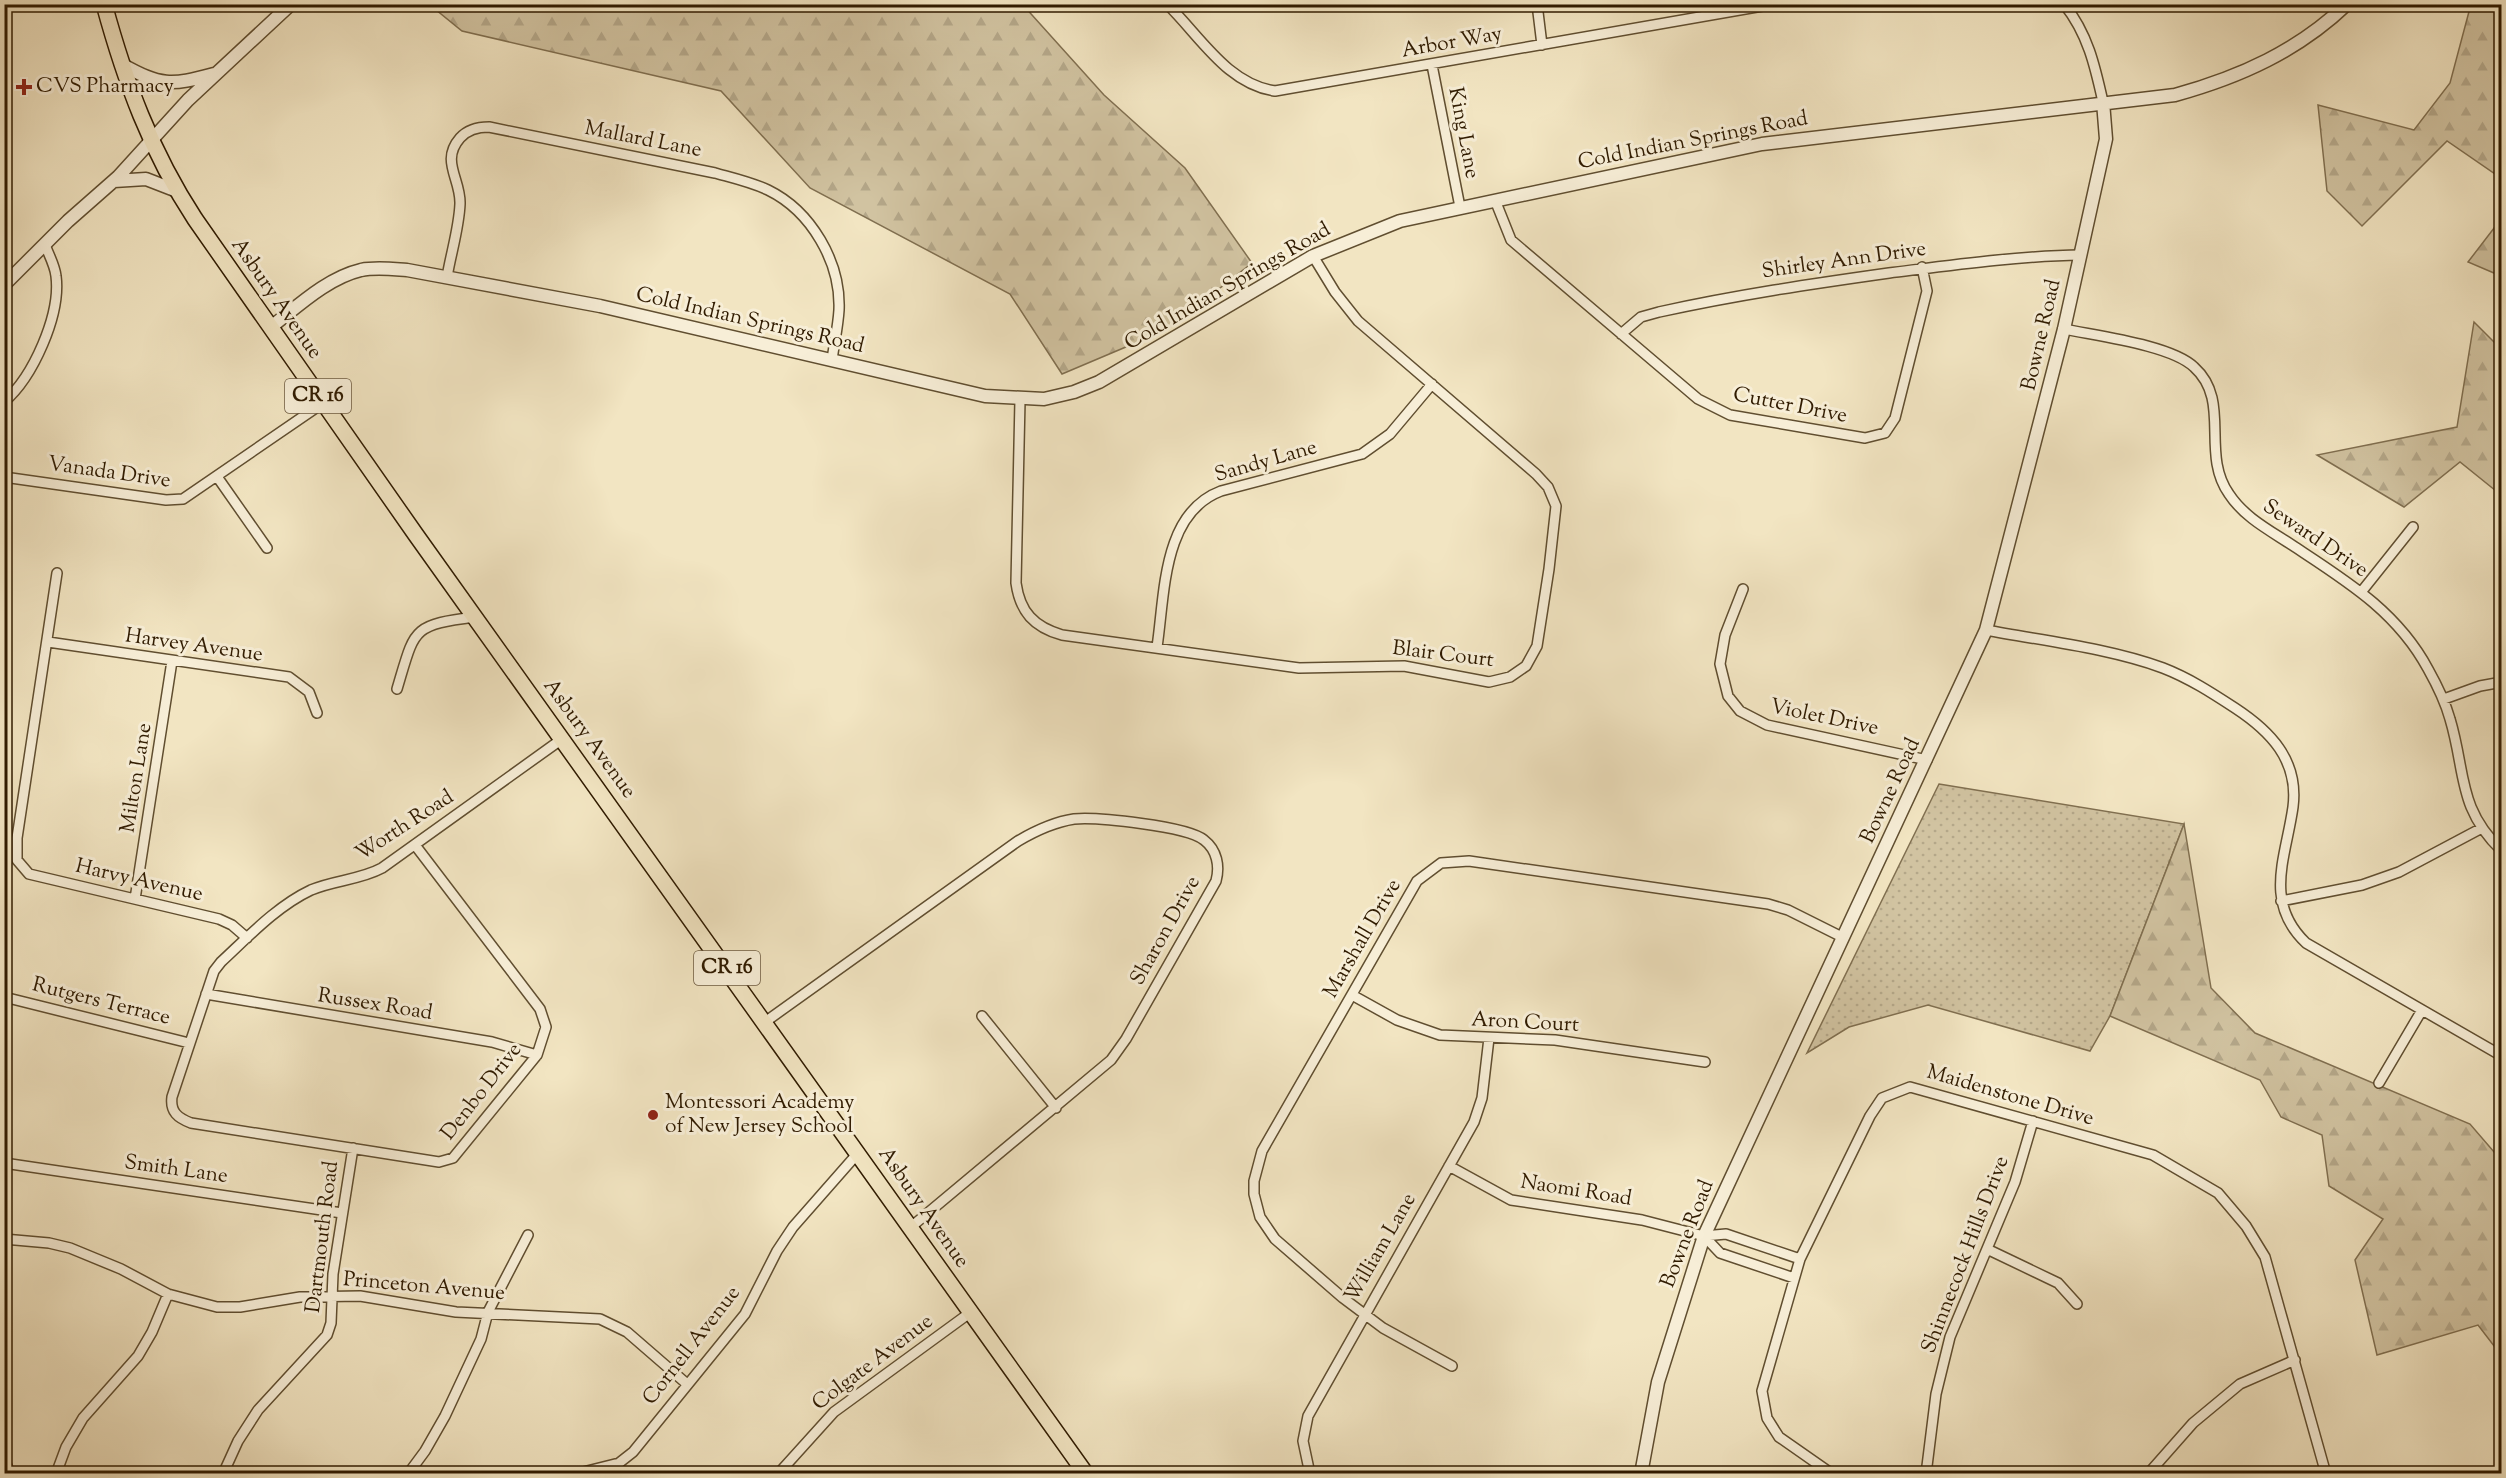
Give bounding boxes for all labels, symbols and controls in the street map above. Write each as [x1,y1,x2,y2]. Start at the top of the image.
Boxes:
street label: Arbor Way [1399,19,1505,67]
place label: CVS Pharmacy [36,72,174,102]
marker: CVS Pharmacy [17,80,31,94]
street label: King Lane [1439,85,1487,181]
street label: Cold Indian Springs Road [1575,104,1811,178]
street label: Mallard Lane [582,114,704,166]
street label: Cold Indian Springs Road [1119,216,1337,358]
street label: Asbury Avenue [223,232,329,366]
street label: Shirley Ann Drive [1760,235,1928,287]
street label: Bowne Road [2015,276,2069,394]
street label: Cold Indian Springs Road [633,280,867,362]
road number: CR 16 [285,379,351,413]
street label: Cutter Drive [1730,380,1850,432]
street label: Sandy Lane [1211,433,1321,491]
street label: Vanada Drive [46,450,172,496]
street label: Seward Drive [2256,493,2374,585]
street label: Harvey Avenue [123,621,265,671]
street label: Blair Court [1391,634,1495,676]
street label: Asbury Avenue [535,673,643,805]
street label: Violet Drive [1767,692,1881,744]
street label: Milton Lane [114,721,160,835]
street label: Bowne Road [1853,733,1929,849]
street label: Worth Road [350,783,460,869]
street label: Harvy Avenue [72,852,206,910]
street label: Sharon Drive [1124,871,1208,991]
street label: Marshall Drive [1317,874,1409,1004]
road number: CR 16 [694,951,760,985]
street label: Rutgers Terrace [29,970,173,1034]
street label: Russex Road [315,981,435,1029]
street label: Aron Court [1470,1005,1580,1041]
street label: Denbo Drive [434,1037,530,1147]
street label: Maidenstone Drive [1923,1058,2097,1134]
place label: Montessori Academy of New Jersey School [665,1088,855,1142]
marker: Montessori Academy of New Jersey School [646,1108,660,1122]
street label: Asbury Avenue [870,1141,976,1275]
street label: Smith Lane [122,1148,230,1192]
street label: Shinnecock Hills Drive [1915,1152,2017,1358]
street label: Dartmouth Road [299,1159,347,1315]
street label: Naomi Road [1518,1167,1634,1215]
street label: Bowne Road [1654,1176,1722,1292]
street label: William Lane [1338,1188,1424,1308]
street label: Princeton Avenue [342,1265,506,1309]
street label: Cornell Avenue [636,1280,748,1412]
street label: Colgate Avenue [806,1307,940,1419]

